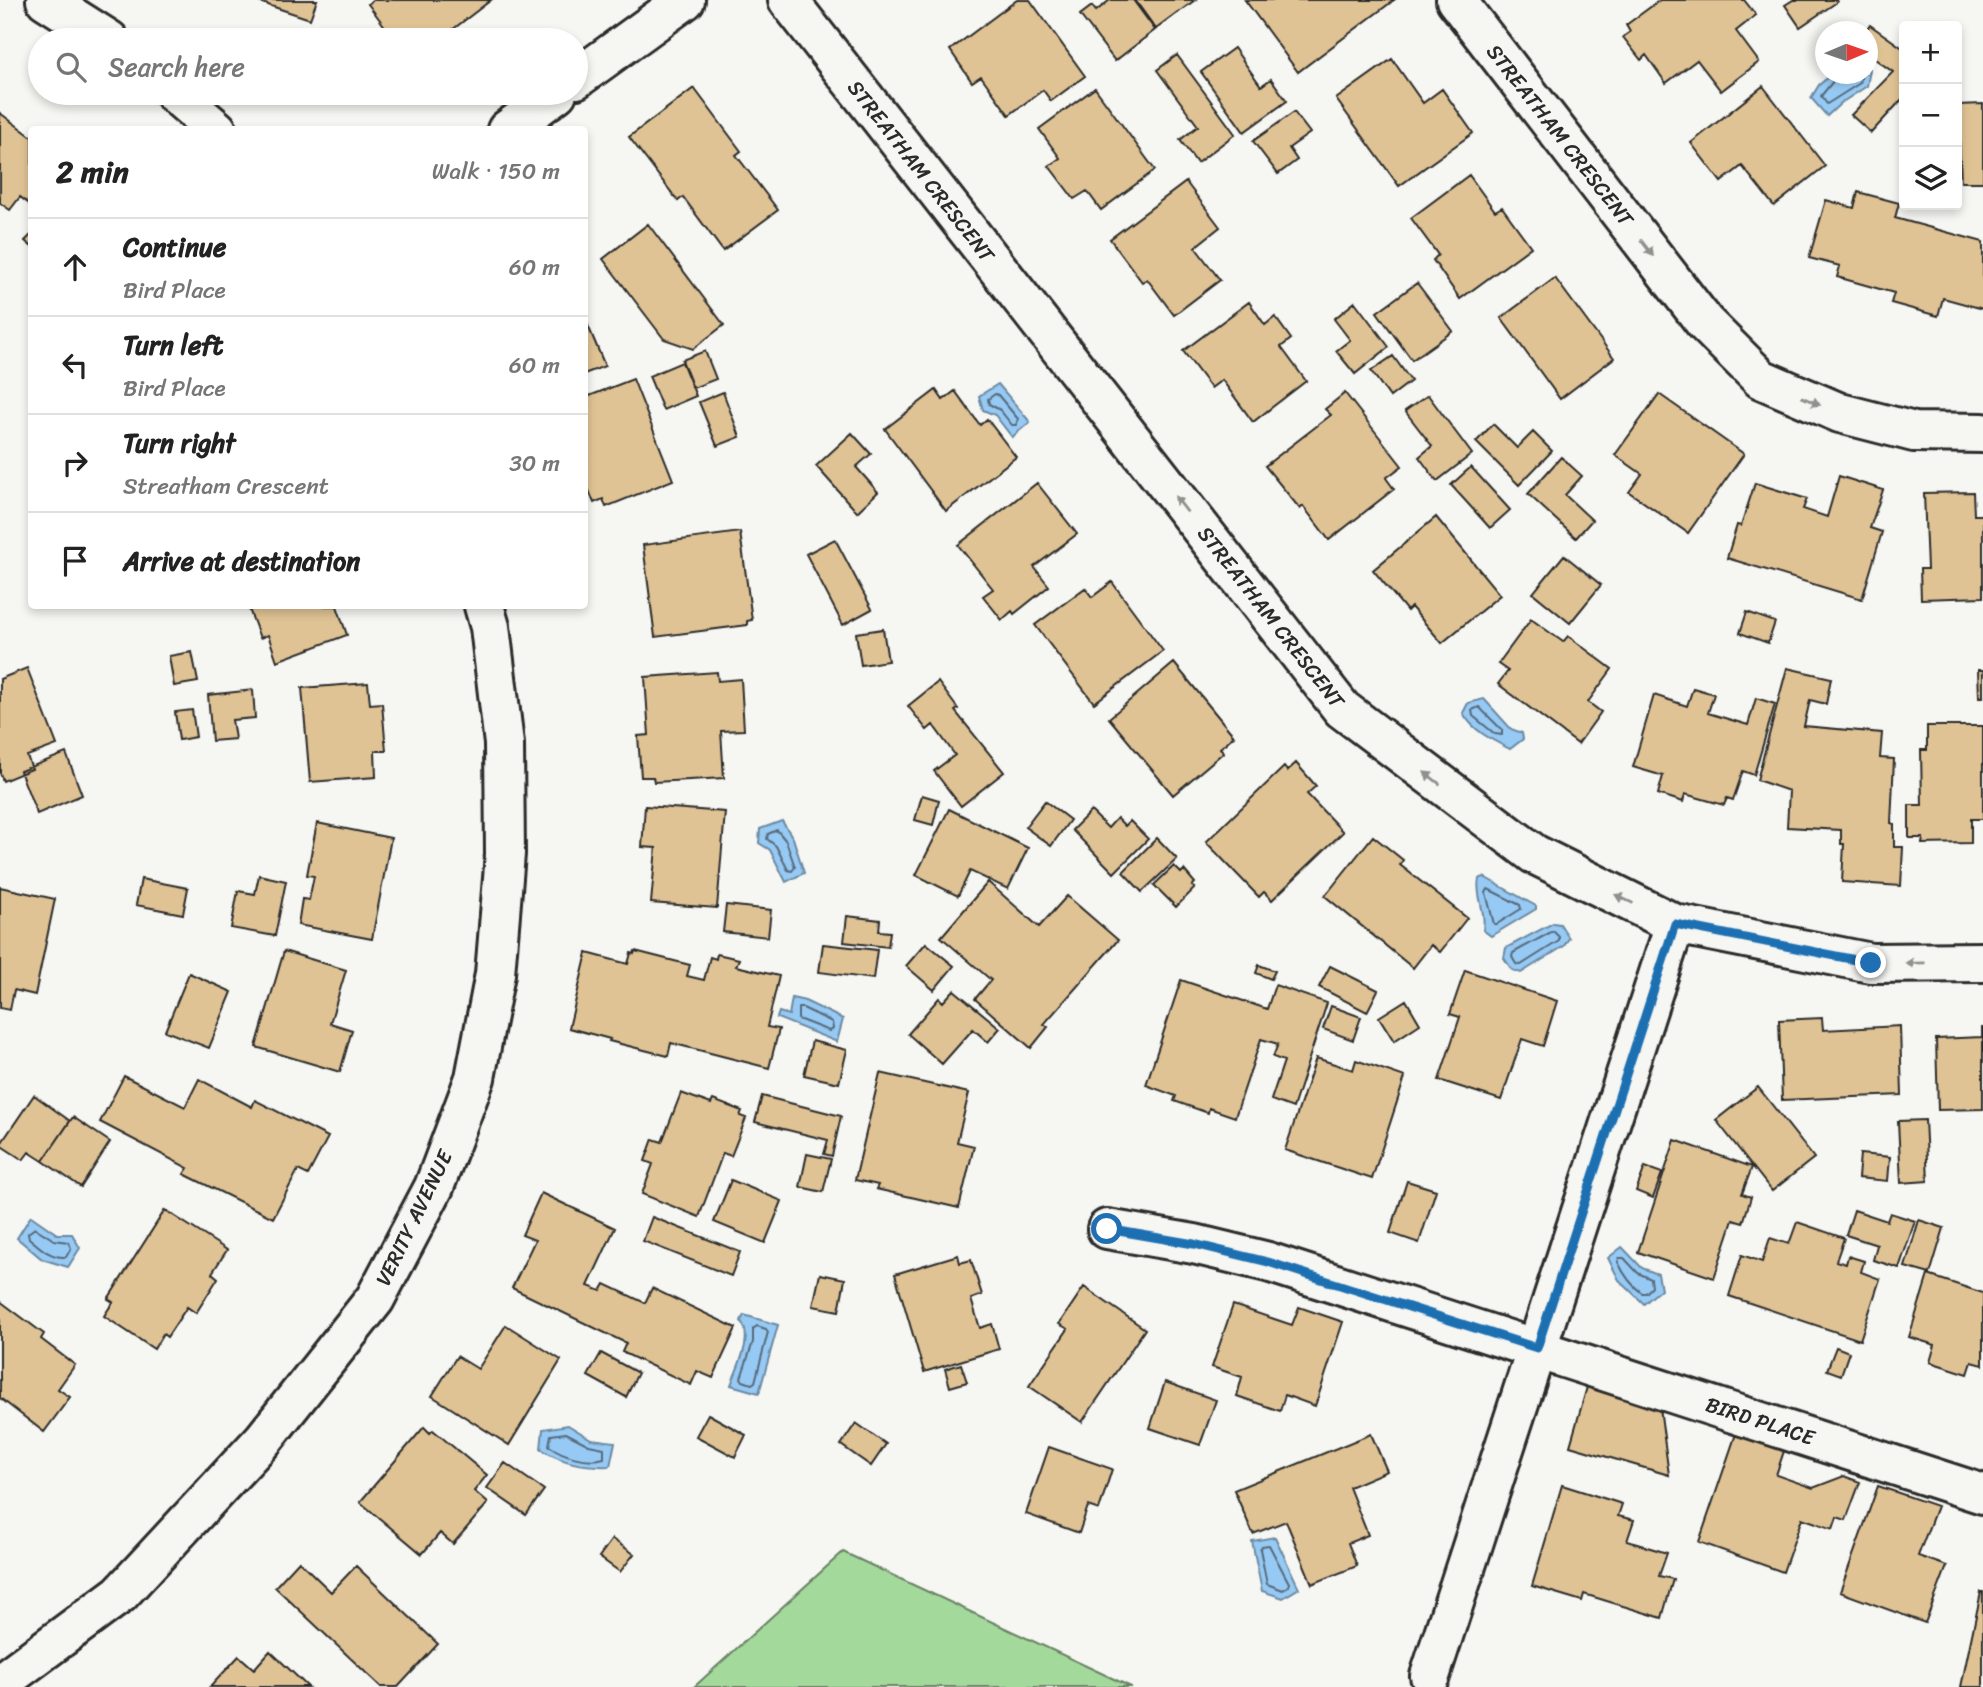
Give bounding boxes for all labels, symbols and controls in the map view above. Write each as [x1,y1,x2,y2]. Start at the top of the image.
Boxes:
north arrow [1815,21,1878,84]
map controls [1899,21,1962,210]
button: + [1899,21,1962,84]
search box [28,28,588,105]
street label: STREATHAM CRESCENT [1476,35,1645,236]
text: Search here [108,44,245,90]
icon: search [52,48,90,86]
street label: STREATHAM CRESCENT [837,71,1006,272]
button: − [1899,84,1962,147]
text: 2 min [56,145,129,199]
button: layers [1899,147,1962,210]
text: Walk · 150 m [432,151,560,192]
text: Continue [123,224,226,270]
one-way arrow [1640,239,1655,257]
text: 60 m [509,247,560,288]
icon: ahead [56,248,94,286]
text: Bird Place [123,270,226,311]
text: Turn left [123,322,223,368]
text: 60 m [509,345,560,386]
icon: left [56,346,94,384]
text: Bird Place [123,368,226,409]
one-way arrow [1800,395,1821,406]
text: Turn right [123,420,236,466]
text: 30 m [509,443,560,484]
icon: right [56,444,94,482]
text: Streatham Crescent [123,466,329,507]
one-way arrow [1174,495,1189,513]
street label: STREATHAM CRESCENT [1187,517,1356,718]
text: Arrive at destination [123,538,360,584]
icon: arrive [56,542,94,580]
one-way arrow [1423,771,1441,785]
one-way arrow [1614,893,1634,904]
route end [1855,947,1886,978]
one-way arrow [1904,957,1926,969]
street label: VERITY AVENUE [365,1142,464,1293]
route start [1091,1213,1122,1244]
street label: BIRD PLACE [1701,1386,1821,1457]

